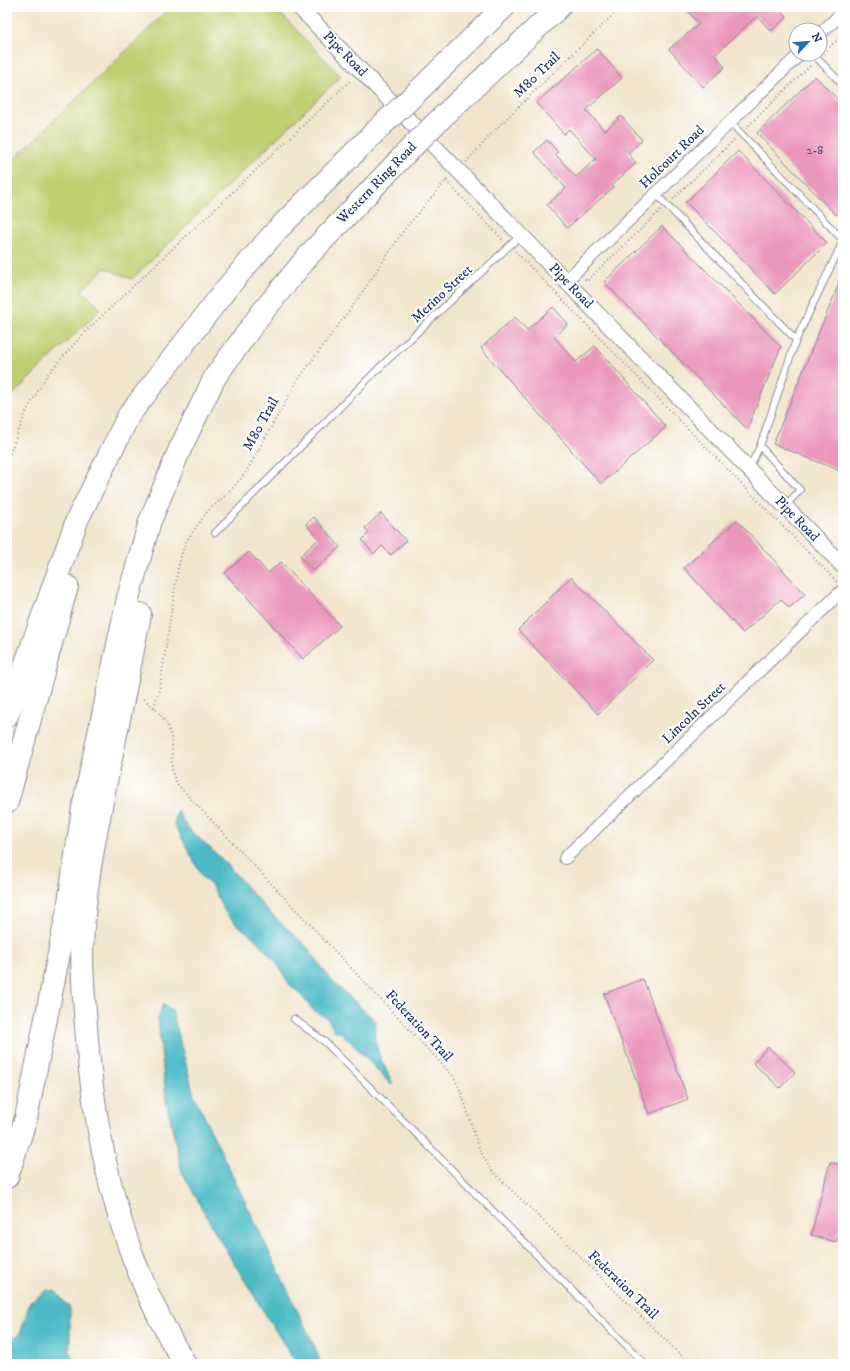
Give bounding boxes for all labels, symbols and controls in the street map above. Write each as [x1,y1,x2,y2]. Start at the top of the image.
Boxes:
north arrow [788,22,828,62]
street label: Pipe Road [319,27,371,81]
text: N [808,31,824,45]
street label: M80 Trail [510,48,565,102]
street label: Holcourt Road [636,121,708,193]
street label: Western Ring Road [332,138,421,229]
house number: 2-8 [807,143,823,158]
street label: Pipe Road [545,259,597,313]
street label: Merino Street [408,261,477,327]
street label: M80 Trail [239,393,283,454]
street label: Pipe Road [771,492,823,546]
street label: Lincoln Street [658,678,730,748]
street label: Federation Trail [381,986,457,1066]
street label: Federation Trail [584,1247,663,1324]

